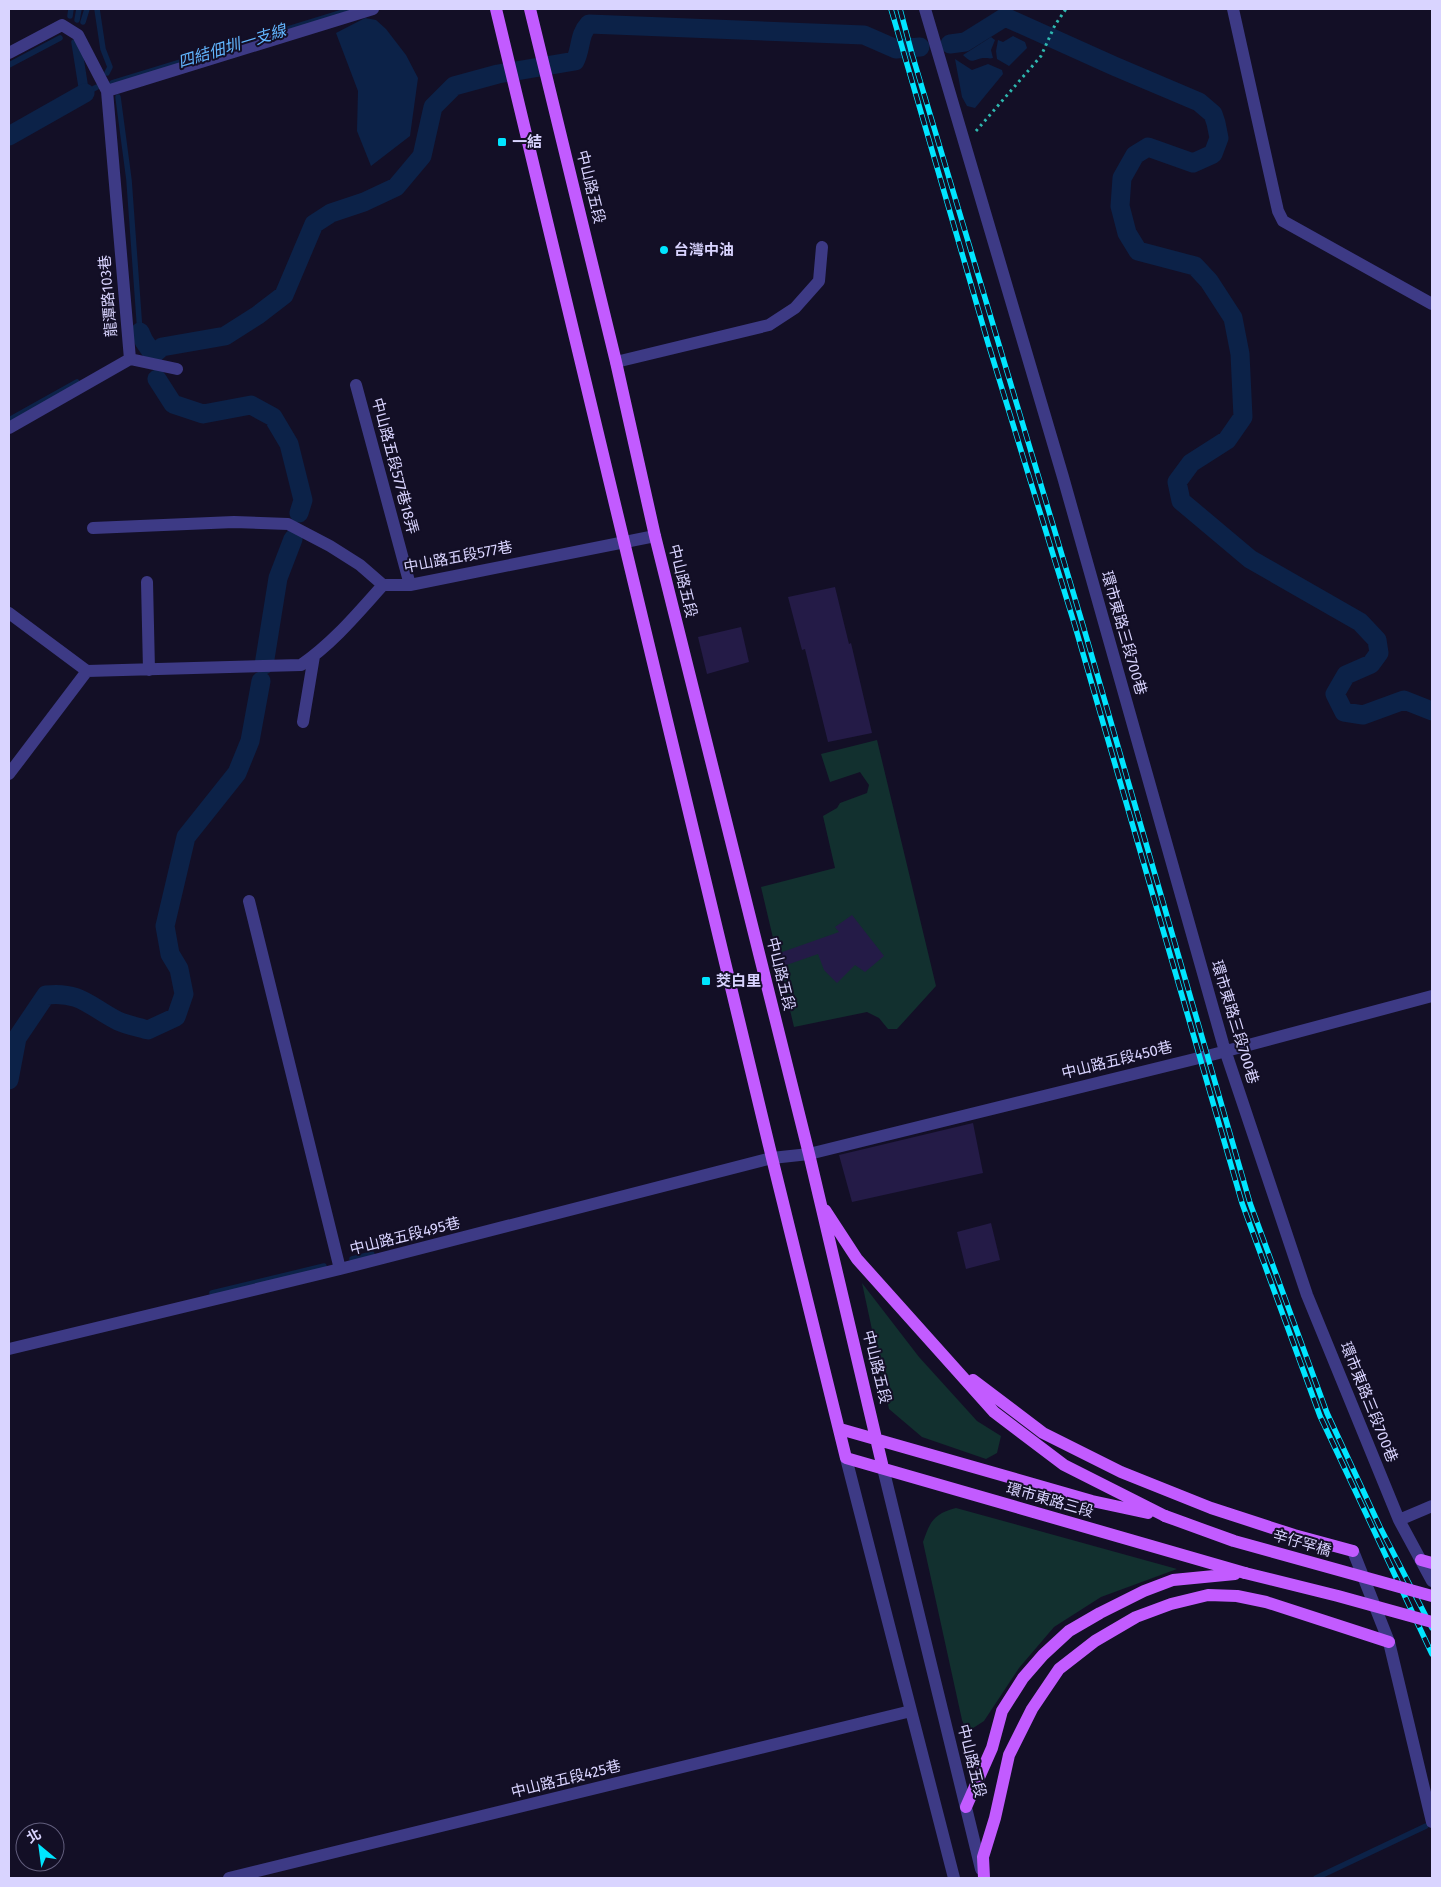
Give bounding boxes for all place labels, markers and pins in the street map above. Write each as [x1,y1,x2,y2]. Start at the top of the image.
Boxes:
place label: 一結 [512,133,542,151]
marker: 一結 [496,136,508,148]
place label: 台灣中油 [674,241,734,259]
marker: 台灣中油 [658,244,670,256]
place label: 茭白里 [716,972,761,990]
marker: 茭白里 [700,975,712,987]

